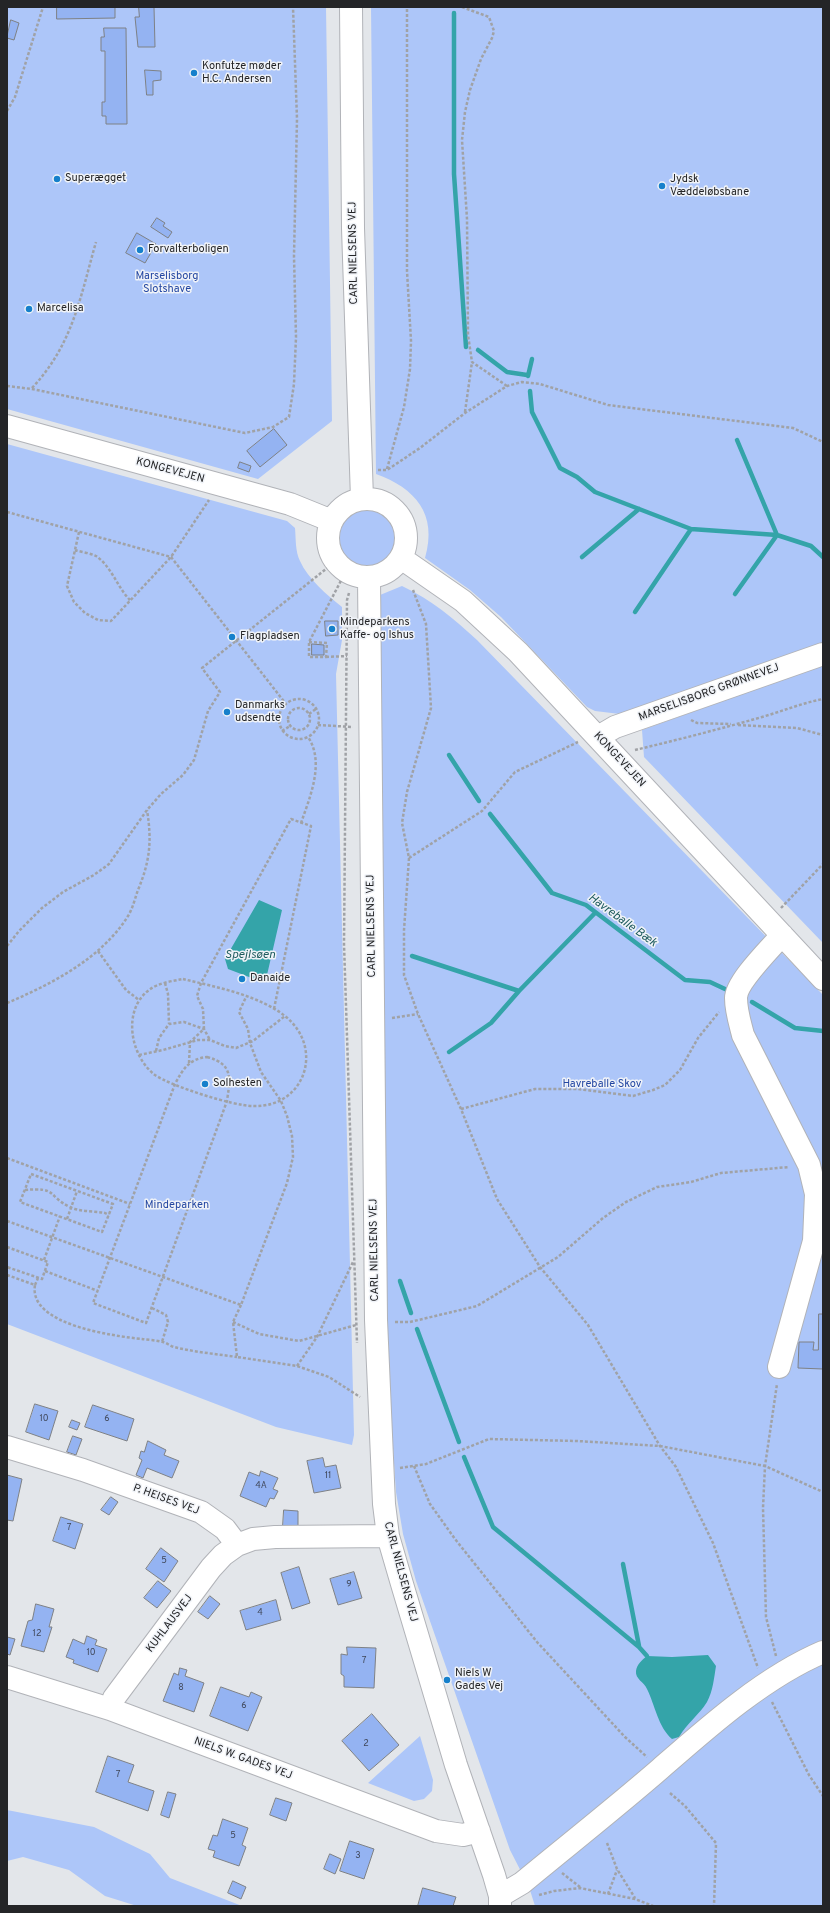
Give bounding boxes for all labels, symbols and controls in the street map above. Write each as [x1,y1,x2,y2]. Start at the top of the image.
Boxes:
place label: Konfutze møder H.C. Andersen [202,60,281,86]
marker: Konfutze møder H.C. Andersen [189,68,199,78]
place label: Superægget [65,172,126,186]
place label: Jydsk Væddeløbsbane [670,173,749,199]
marker: Superægget [52,174,62,184]
marker: Jydsk Væddeløbsbane [657,181,667,191]
street label: CARL NIELSENS VEJ [347,201,361,305]
place label: Forvalterboligen [148,243,229,257]
marker: Forvalterboligen [135,245,145,255]
park label: Marselisborg Slotshave [135,270,199,296]
place label: Marcelisa [37,302,83,316]
marker: Marcelisa [24,304,34,314]
street label: KONGEVEJEN [134,456,206,486]
place label: Mindeparkens Kaffe- og Ishus [340,616,414,642]
marker: Mindeparkens Kaffe- og Ishus [327,624,337,634]
place label: Flagpladsen [240,630,300,644]
marker: Flagpladsen [227,632,237,642]
street label: MARSELISBORG GRØNNEVEJ [637,661,781,725]
place label: Danmarks udsendte [235,699,285,725]
marker: Danmarks udsendte [222,707,232,717]
street label: KONGEVEJEN [590,730,648,790]
street label: CARL NIELSENS VEJ [365,874,379,978]
water label: Havreballe Bæk [585,891,659,951]
water label: Spejlsøen [225,949,275,963]
place label: Danaide [250,972,290,986]
marker: Danaide [237,974,247,984]
place label: Solhesten [213,1077,262,1091]
park label: Havreballe Skov [562,1078,642,1092]
marker: Solhesten [200,1079,210,1089]
street label: CARL NIELSENS VEJ [368,1198,382,1302]
park label: Mindeparken [145,1199,209,1213]
house number: 10 [39,1414,49,1424]
house number: 6 [104,1414,110,1424]
house number: 11 [325,1471,331,1481]
house number: 4A [255,1481,267,1491]
street label: P. HEISES VEJ [131,1482,201,1518]
street label: CARL NIELSENS VEJ [380,1521,420,1623]
house number: 7 [67,1523,71,1533]
house number: 5 [161,1556,167,1566]
house number: 9 [346,1580,352,1590]
street label: KUHLAUSVEJ [144,1593,196,1655]
house number: 4 [257,1608,263,1618]
house number: 12 [33,1629,41,1639]
house number: 10 [86,1648,96,1658]
house number: 7 [362,1656,366,1666]
place label: Niels W Gades Vej [455,1667,503,1693]
marker: Niels W Gades Vej [442,1675,452,1685]
house number: 8 [178,1683,184,1693]
house number: 6 [241,1701,247,1711]
street label: NIELS W. GADES VEJ [192,1735,294,1783]
house number: 2 [363,1739,369,1749]
house number: 7 [116,1770,120,1780]
house number: 5 [230,1831,236,1841]
house number: 3 [355,1851,361,1861]

